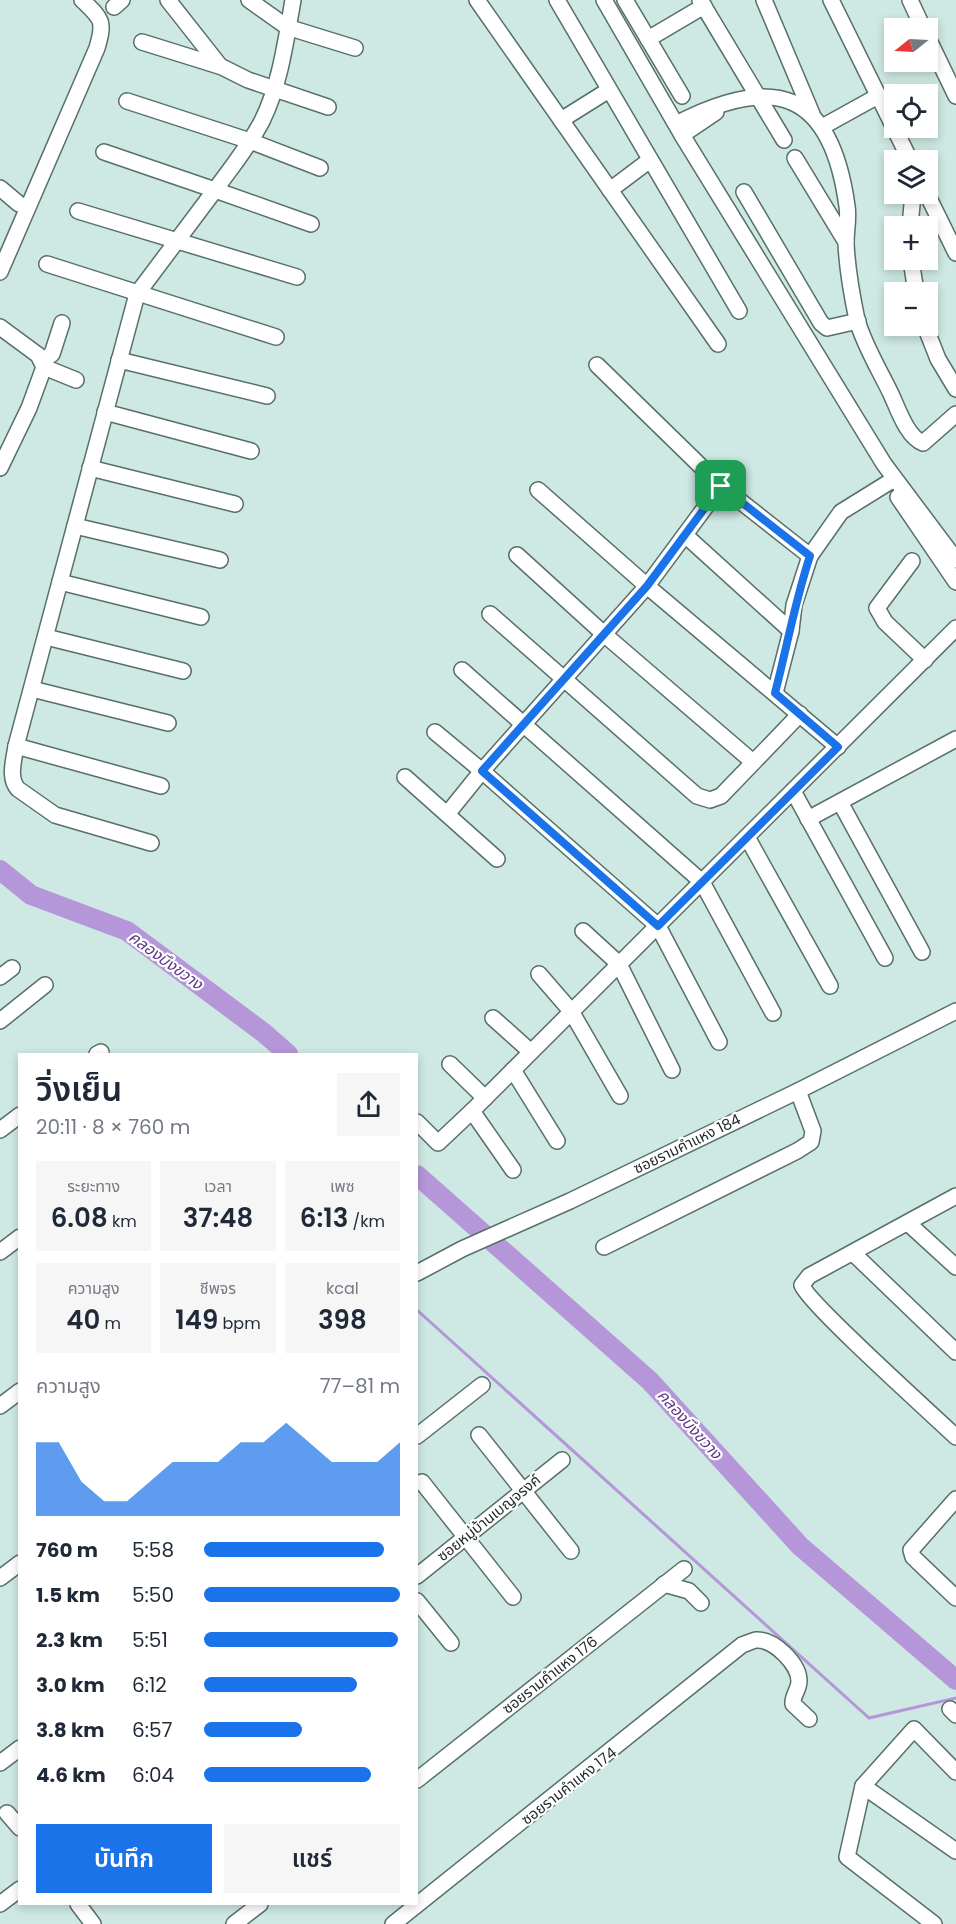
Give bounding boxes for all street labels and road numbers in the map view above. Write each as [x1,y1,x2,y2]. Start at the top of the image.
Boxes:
street label: ซอยรามคำแหง 184 [630,1108,744,1179]
street label: ซอยหมู่บ้านเบญจรงค์ [432,1469,545,1566]
street label: ซอยรามคำแหง 176 [498,1631,602,1718]
street label: ซอยรามคำแหง 174 [517,1742,621,1829]

